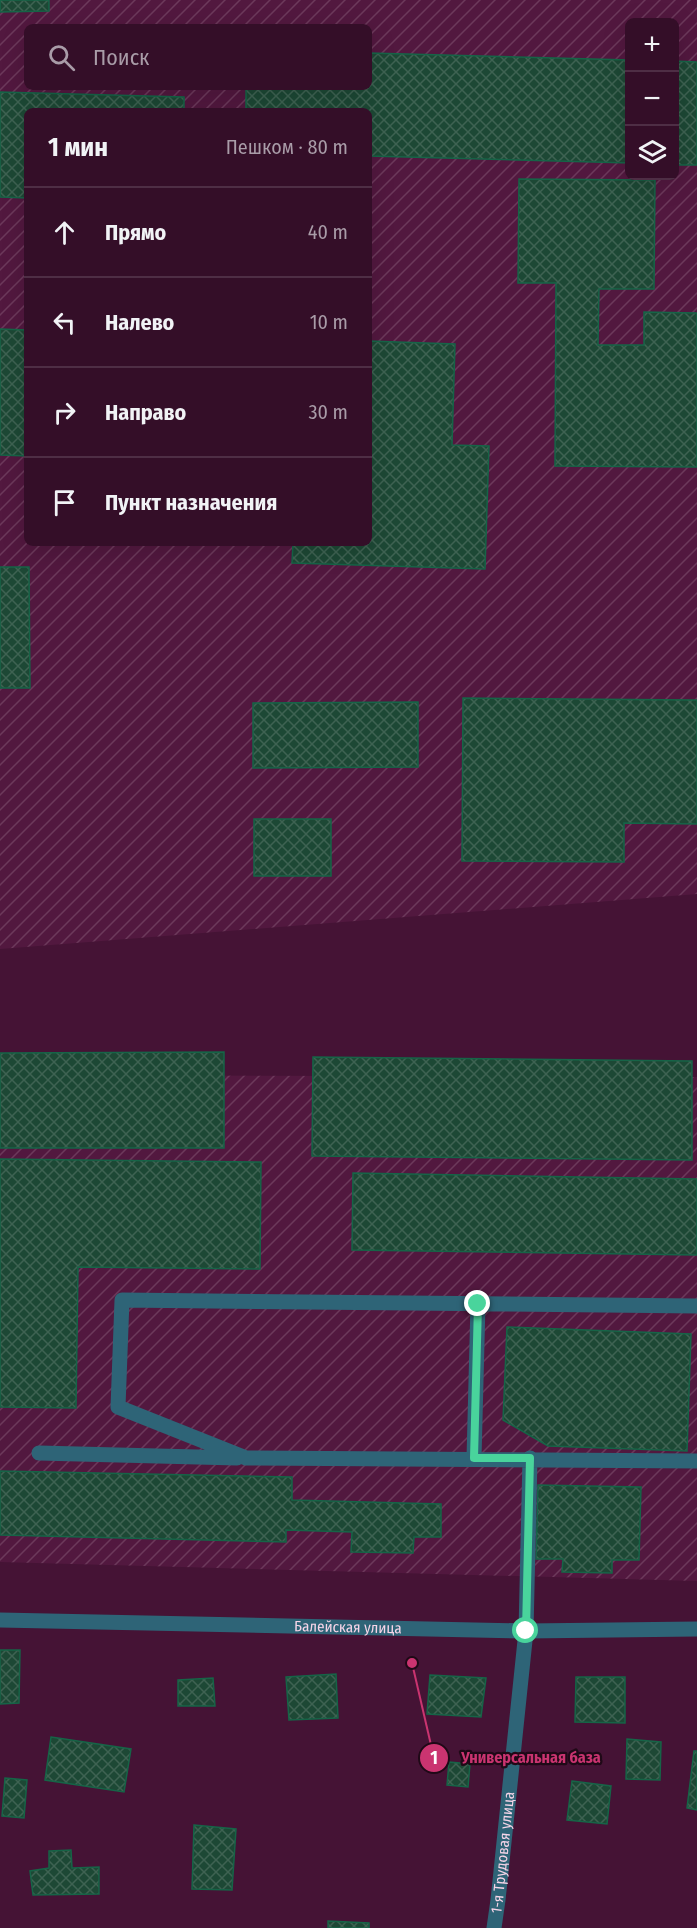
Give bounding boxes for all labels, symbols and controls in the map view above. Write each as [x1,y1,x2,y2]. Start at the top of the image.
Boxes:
map controls [625,18,679,180]
button: + [625,18,679,72]
search box [24,24,372,90]
icon: search [45,41,78,74]
text: Поиск [93,44,149,71]
button: − [625,72,679,126]
button: layers [625,126,679,180]
text: 1 мин [48,132,108,163]
text: Пешком · 80 m [226,135,348,159]
icon: ahead [48,216,81,249]
text: Прямо [105,219,166,246]
text: 40 m [308,220,348,244]
icon: left [48,306,81,339]
text: Налево [105,309,174,336]
text: 10 m [310,310,348,334]
icon: right [48,396,81,429]
text: Направо [105,399,186,426]
text: 30 m [308,400,348,424]
icon: arrive [48,486,81,519]
text: Пункт назначения [105,489,277,516]
route end [464,1290,490,1316]
street label: Балейская улица [294,1617,402,1637]
route start [512,1617,538,1643]
callout: Универсальная база [419,1741,612,1775]
text: 1 [430,1747,438,1769]
text: Универсальная база [460,1748,601,1767]
street label: 1-я Трудовая улица [487,1791,518,1915]

